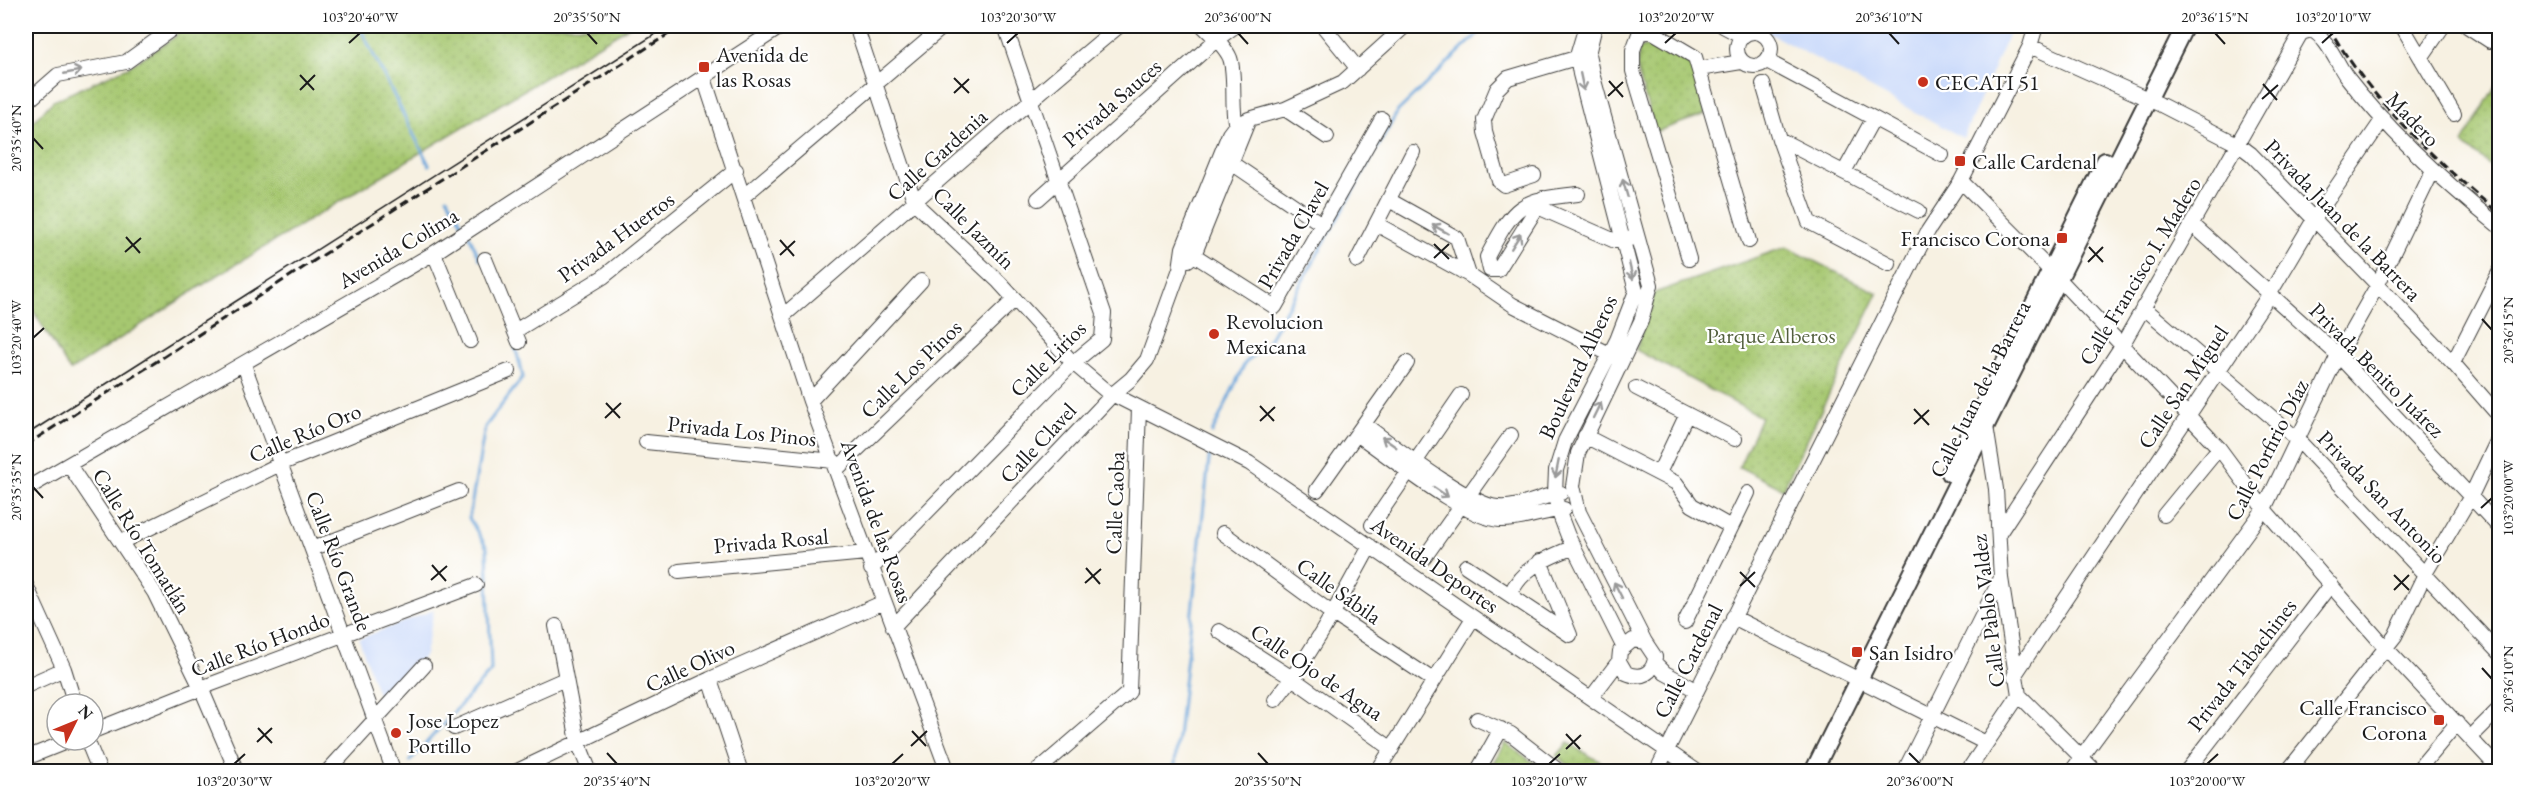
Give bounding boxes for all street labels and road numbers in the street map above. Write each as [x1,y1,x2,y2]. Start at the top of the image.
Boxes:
street label: Privada Sauces [1056,52,1168,154]
street label: Madero [2380,85,2446,153]
street label: Calle Gardenia [881,102,994,208]
street label: Privada Juan de la Barrera [2258,133,2428,307]
street label: Calle Francisco I. Madero [2072,171,2208,371]
street label: Privada Clavel [1251,176,1335,294]
street label: Calle Jazmín [926,180,1022,276]
street label: Privada Huertos [552,185,680,289]
street label: Avenida Colima [332,201,464,296]
street label: Boulevard Alberos [1532,290,1624,444]
street label: Calle Juan de la Barrera [1923,295,2037,483]
street label: Privada Benito Juárez [2303,296,2451,444]
street label: Calle Los Pinos [854,313,968,425]
street label: Calle Lirios [1003,314,1093,404]
street label: Calle San Miguel [2131,320,2235,454]
street label: Calle Porfirio Díaz [2219,374,2315,526]
street label: Calle Río Oro [244,396,366,470]
street label: Calle Clavel [993,396,1083,490]
street label: Privada Los Pinos [666,409,818,453]
street label: Privada San Antonio [2311,424,2453,570]
street label: Avenida de las Rosas [834,434,920,607]
street label: Calle Caoba [1099,451,1131,555]
street label: Calle Río Tomatlán [86,463,199,619]
street label: Calle Río Grande [299,487,379,636]
street label: Avenida Deportes [1364,510,1505,620]
street label: Privada Rosal [712,522,830,560]
street label: Calle Pablo Valdez [1964,532,2012,689]
street label: Calle Sábila [1291,551,1388,631]
street label: Privada Tabachines [2181,593,2303,737]
street label: Calle Cardenal [1647,599,1729,723]
street label: Calle Río Hondo [186,604,334,684]
street label: Calle Ojo de Agua [1245,617,1389,727]
street label: Calle Olivo [641,633,739,699]

